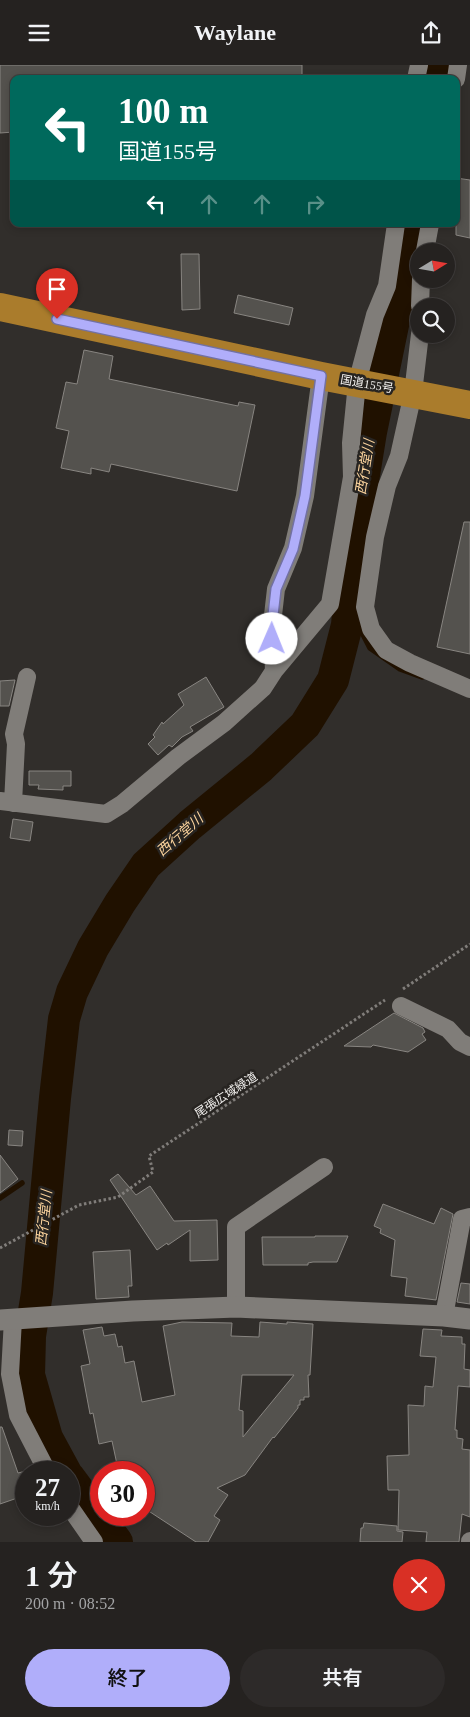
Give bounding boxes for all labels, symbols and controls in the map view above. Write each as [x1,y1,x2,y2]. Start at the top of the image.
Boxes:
icon: menu [25,19,53,47]
icon: share [417,19,445,47]
text: Waylane [194,20,276,45]
text: 100 m [118,92,208,131]
icon: left [35,95,100,160]
text: 国道155号 [118,139,217,164]
icon: left [142,190,170,218]
icon: ahead [195,190,223,218]
icon: ahead [248,190,276,218]
icon: right [301,190,329,218]
north arrow [410,243,455,287]
map controls [410,243,455,343]
pin [36,268,78,319]
icon: arrive [43,275,71,303]
button: search [410,298,455,343]
street label: 国道155号 [339,372,395,396]
water label: 西行堂川 [353,436,377,496]
position arrow [245,612,297,664]
water label: 西行堂川 [154,810,208,859]
street label: 尾張広域緑道 [192,1070,260,1120]
water label: 西行堂川 [34,1187,55,1247]
speed limit sign: 30 [90,1461,155,1526]
text: 27 [35,1474,60,1501]
text: km/h [35,1499,60,1513]
text: 1 分 [25,1559,78,1592]
button: close [393,1559,445,1611]
text: 200 m · 08:52 [25,1595,115,1612]
button: 終了 [25,1649,230,1707]
button: 共有 [240,1649,445,1707]

